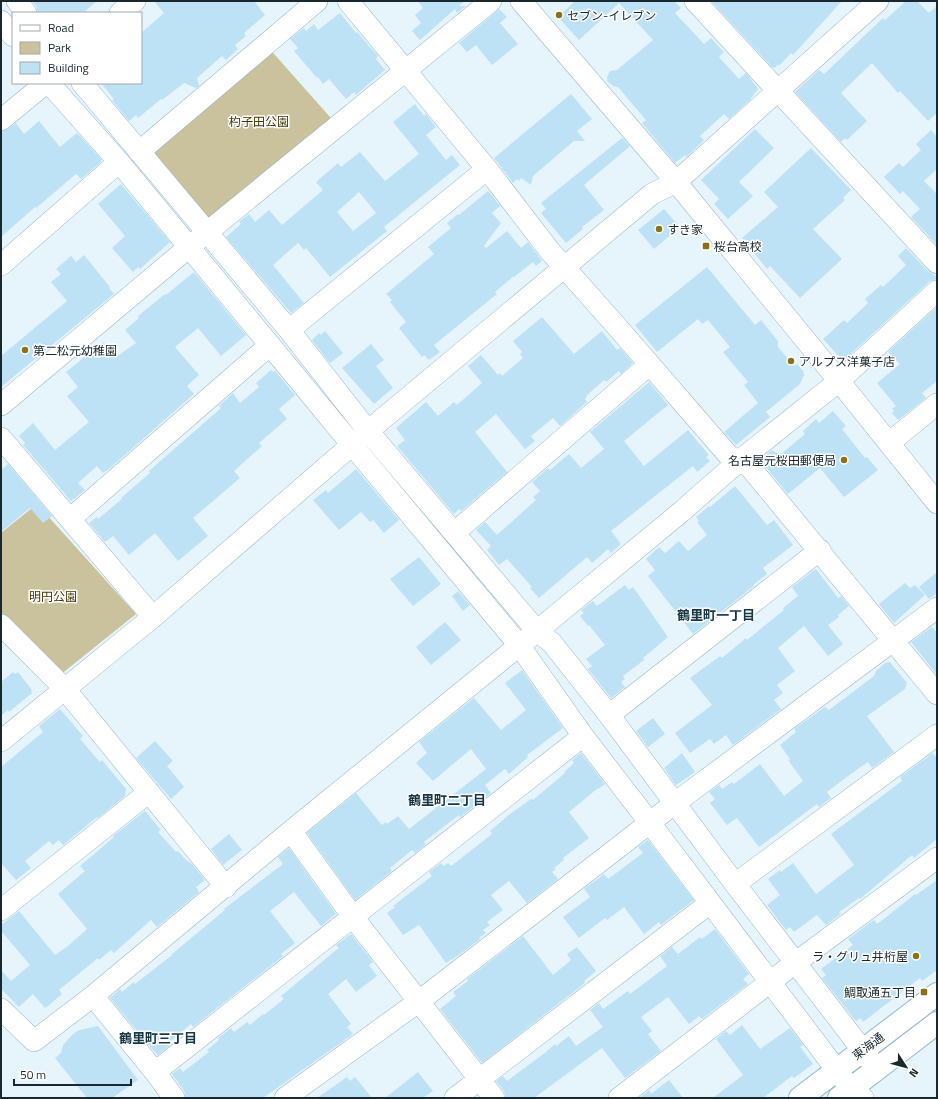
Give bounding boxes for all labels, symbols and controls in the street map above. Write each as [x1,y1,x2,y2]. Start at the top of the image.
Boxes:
place label: セブン-イレブン [567,6,656,25]
marker: セブン-イレブン [554,10,564,20]
legend [12,12,142,84]
text: Road [48,18,74,37]
text: Park [48,38,71,57]
text: Building [48,58,89,77]
park label: 杓子田公園 [229,112,289,131]
place label: すき家 [667,220,703,239]
marker: すき家 [654,224,664,234]
place label: 桜台高校 [714,237,762,256]
marker: 桜台高校 [701,241,711,251]
place label: 第二松元幼稚園 [33,341,117,360]
marker: 第二松元幼稚園 [20,345,30,355]
place label: アルプス洋菓子店 [799,352,895,371]
marker: アルプス洋菓子店 [786,356,796,366]
place label: 名古屋元桜田郵便局 [728,451,836,470]
marker: 名古屋元桜田郵便局 [839,455,849,465]
park label: 明円公園 [29,587,77,606]
district label: 鶴里町一丁目 [677,605,755,625]
district label: 鶴里町二丁目 [408,790,486,810]
place label: ラ・グリュ井桁屋 [812,947,908,966]
marker: ラ・グリュ井桁屋 [911,951,921,961]
place label: 鯛取通五丁目 [844,983,916,1002]
marker: 鯛取通五丁目 [919,987,929,997]
district label: 鶴里町三丁目 [119,1028,197,1048]
street label: 東海通 [848,1028,888,1064]
north arrow [886,1047,926,1087]
scale bar [14,1061,131,1087]
text: 50 m [20,1065,46,1084]
text: N [905,1065,923,1081]

